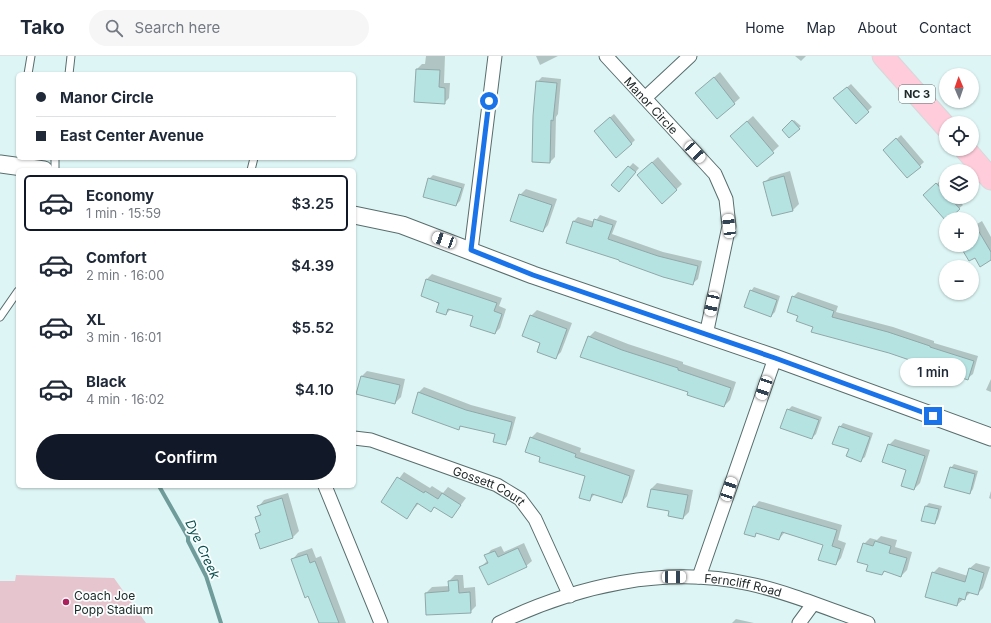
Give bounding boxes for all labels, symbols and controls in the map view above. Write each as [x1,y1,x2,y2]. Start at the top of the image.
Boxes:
search box [89,10,369,46]
text: Tako [20,16,65,39]
icon: search [103,17,125,39]
text: Search here [135,18,220,37]
text: Home [745,19,784,36]
text: Map [806,19,836,36]
text: About [858,19,897,36]
text: Contact [919,19,971,36]
north arrow [939,68,979,108]
map controls [939,68,979,300]
street label: Manor Circle [621,73,682,137]
road number: NC 3 [899,85,935,103]
text: Manor Circle [60,88,154,107]
route start [480,92,498,110]
button: locate [939,116,979,156]
text: East Center Avenue [60,126,204,145]
car [682,139,708,165]
button: layers [939,164,979,204]
icon: car [38,185,74,221]
text: Economy [86,186,154,205]
text: $3.25 [291,194,334,213]
text: 1 min · 15:59 [86,205,161,221]
button: + [939,212,979,252]
car [722,213,736,239]
car [431,230,457,250]
icon: car [38,247,74,283]
text: Comfort [86,248,147,267]
text: $4.39 [291,256,334,275]
button: − [939,260,979,300]
text: 2 min · 16:00 [86,267,164,283]
car [704,291,720,317]
icon: car [38,309,74,345]
text: XL [86,310,106,329]
text: $5.52 [292,318,334,337]
text: 3 min · 16:01 [86,329,162,345]
callout: 1 min [900,358,966,386]
text: 1 min [917,364,949,380]
icon: car [38,371,74,407]
text: Black [86,372,126,391]
car [754,375,774,401]
text: $4.10 [295,380,334,399]
text: 4 min · 16:02 [86,391,165,407]
route end [924,407,942,425]
button: Confirm [36,434,336,480]
street label: Gossett Court [451,462,529,508]
car [719,476,739,502]
water label: Dye Creek [182,517,224,582]
street label: Ferncliff Road [704,570,784,600]
car [662,571,686,583]
place label: Coach Joe Popp Stadium [74,588,153,617]
marker: Coach Joe Popp Stadium [61,597,71,607]

